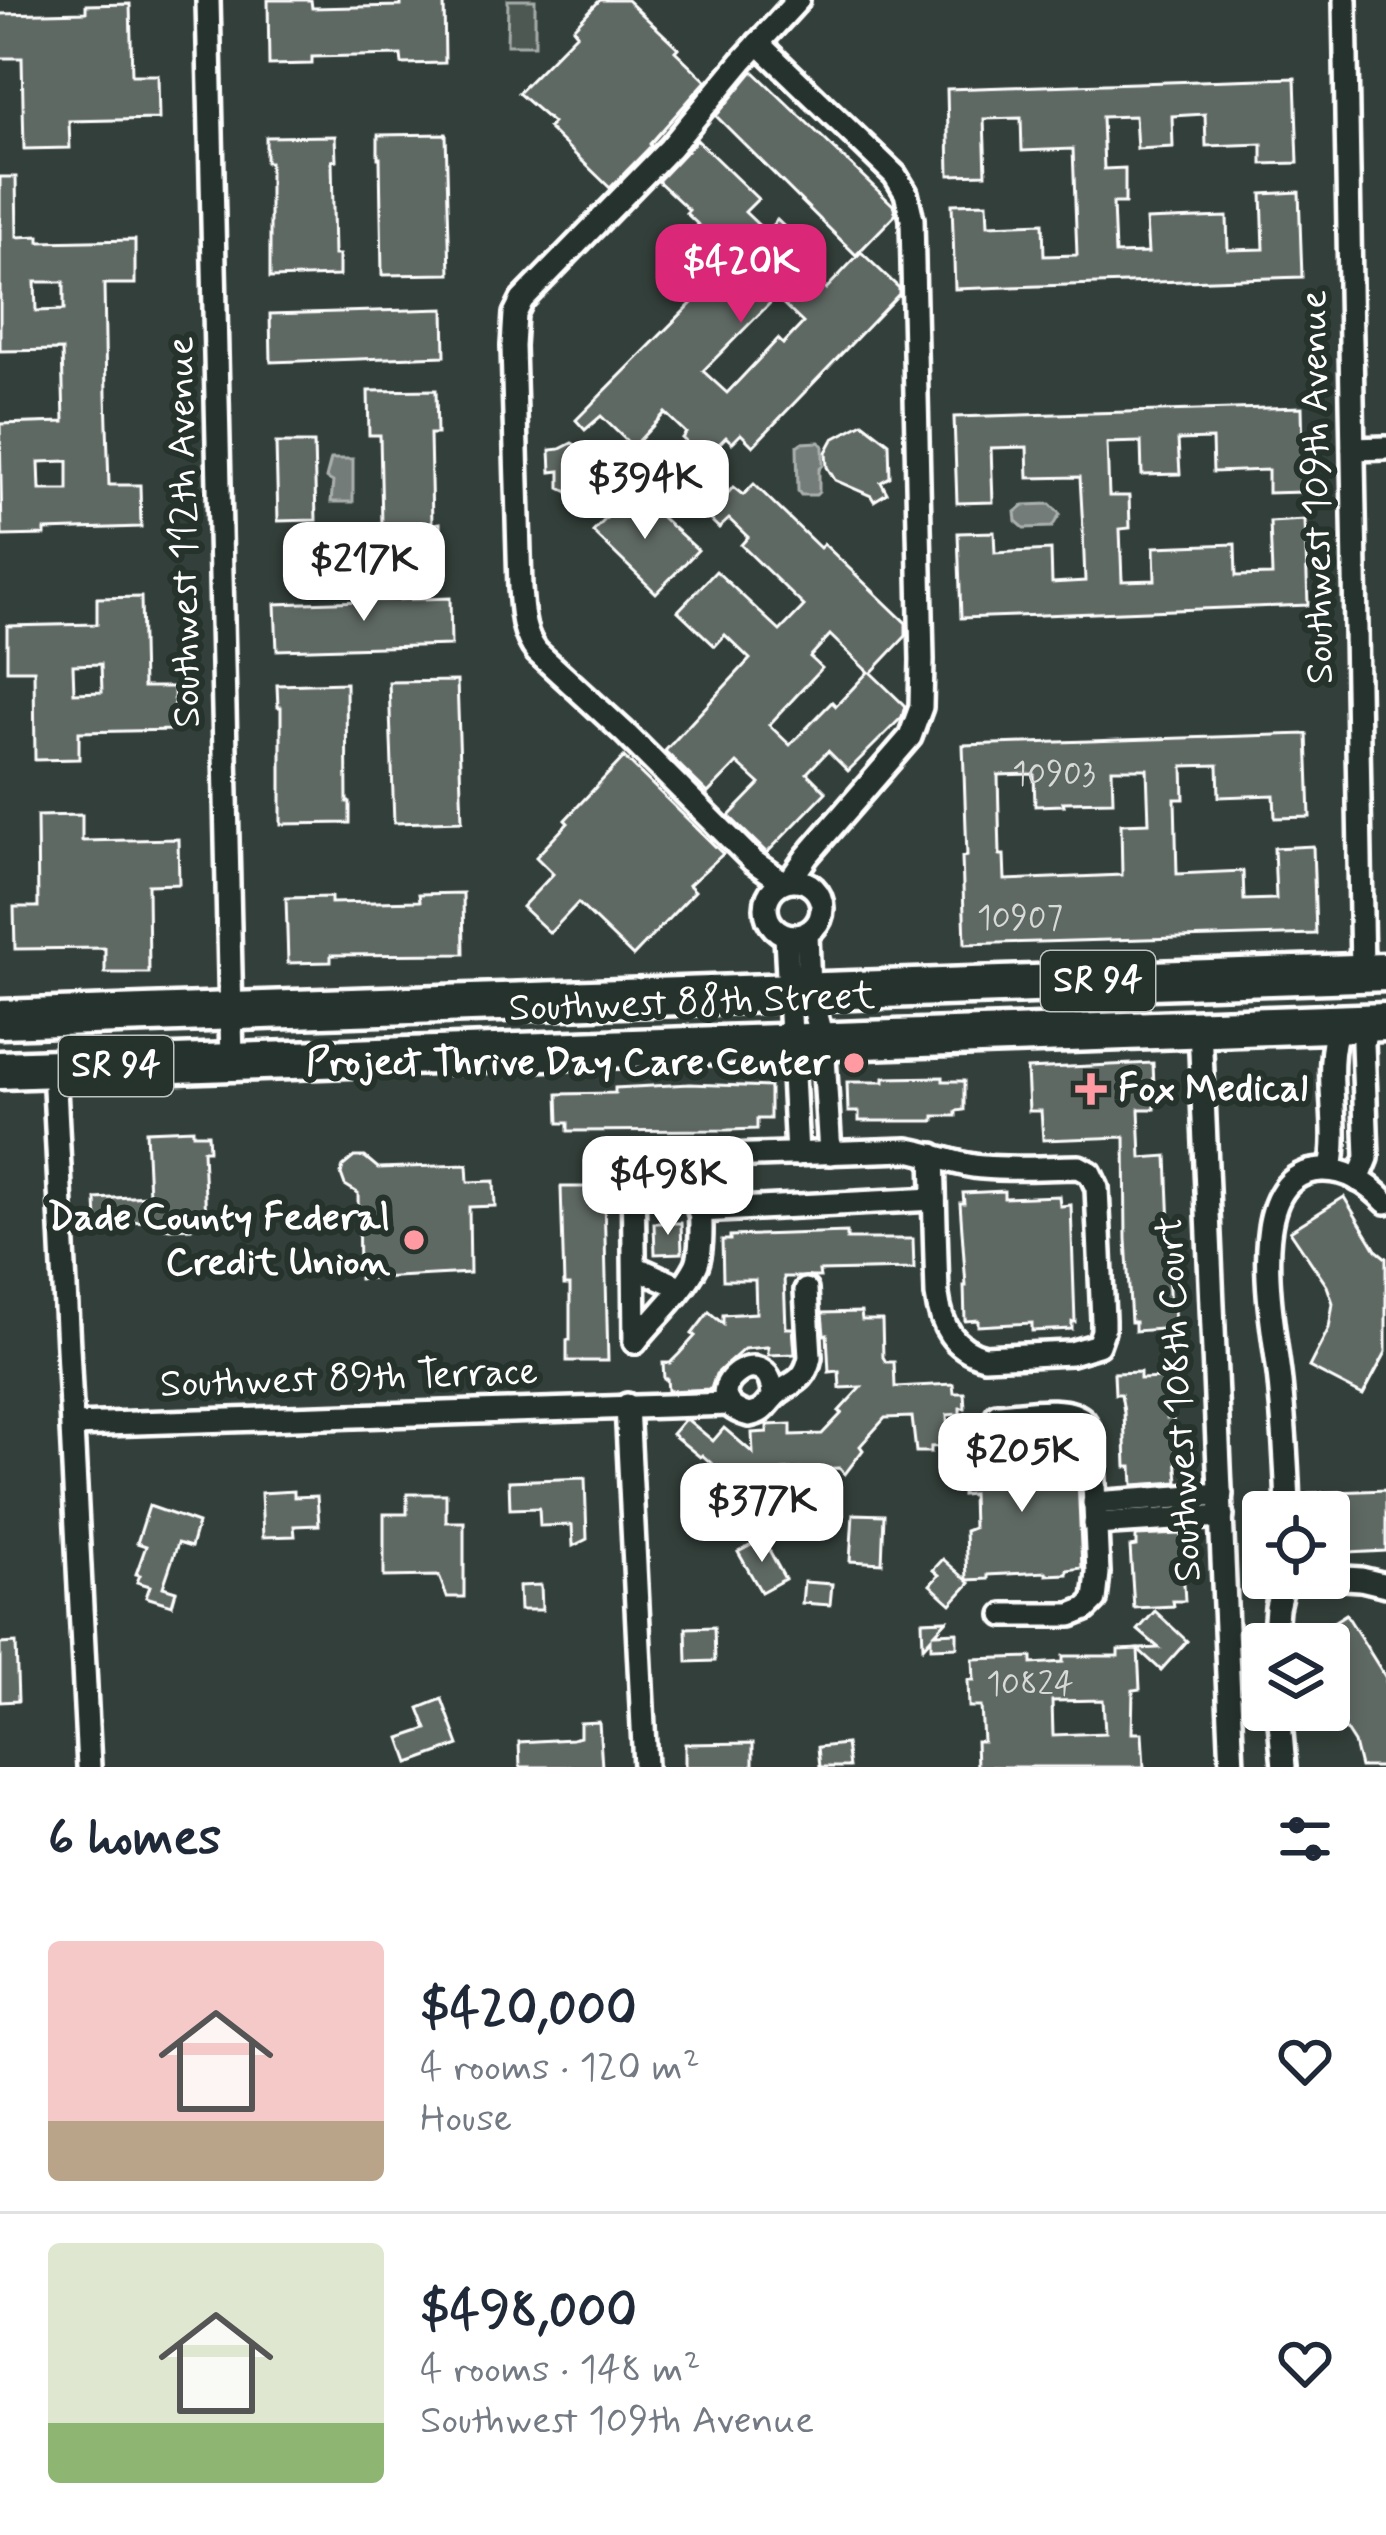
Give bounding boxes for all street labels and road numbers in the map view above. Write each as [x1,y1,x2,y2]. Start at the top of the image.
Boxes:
street label: Southwest 109th Avenue [1289,289,1347,685]
street label: Southwest 112th Avenue [156,336,214,728]
road number: SR 94 [1041,951,1155,1011]
street label: Southwest 88th Street [508,971,876,1035]
road number: SR 94 [59,1036,173,1096]
street label: Southwest 108th Court [1145,1215,1215,1583]
street label: Southwest 89th Terrace [159,1347,539,1411]

